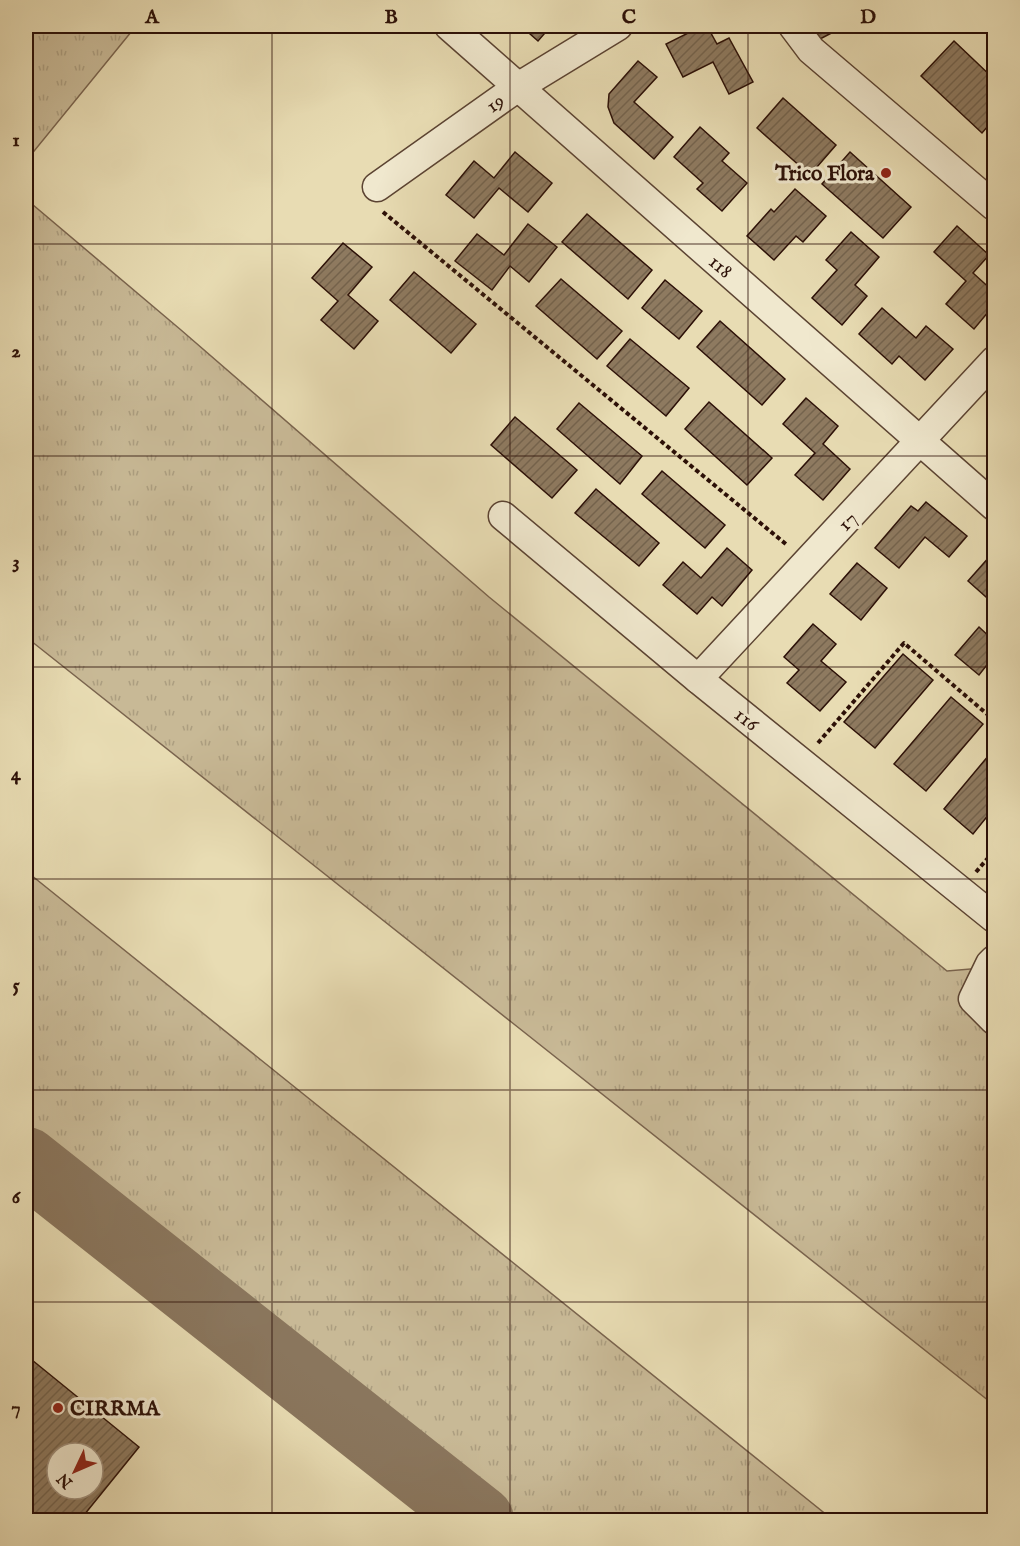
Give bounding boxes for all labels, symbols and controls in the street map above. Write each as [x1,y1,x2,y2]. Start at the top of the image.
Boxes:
text: A [144,5,160,30]
text: B [384,5,398,30]
text: C [622,5,636,30]
text: D [860,5,876,30]
street label: 19 [481,88,511,120]
text: 1 [12,128,20,153]
place label: Trico Flora [774,161,875,188]
marker: Trico Flora [879,166,893,180]
street label: 118 [702,249,738,285]
text: 2 [11,339,21,364]
street label: 17 [832,506,864,538]
text: 3 [12,550,20,575]
street label: 116 [728,702,765,739]
text: 4 [11,762,22,787]
text: 5 [12,973,20,998]
text: 6 [12,1185,22,1210]
text: 7 [11,1396,21,1421]
place label: CIRRMA [70,1396,162,1423]
marker: CIRRMA [51,1401,65,1415]
north arrow [45,1441,105,1501]
text: N [54,1468,78,1493]

